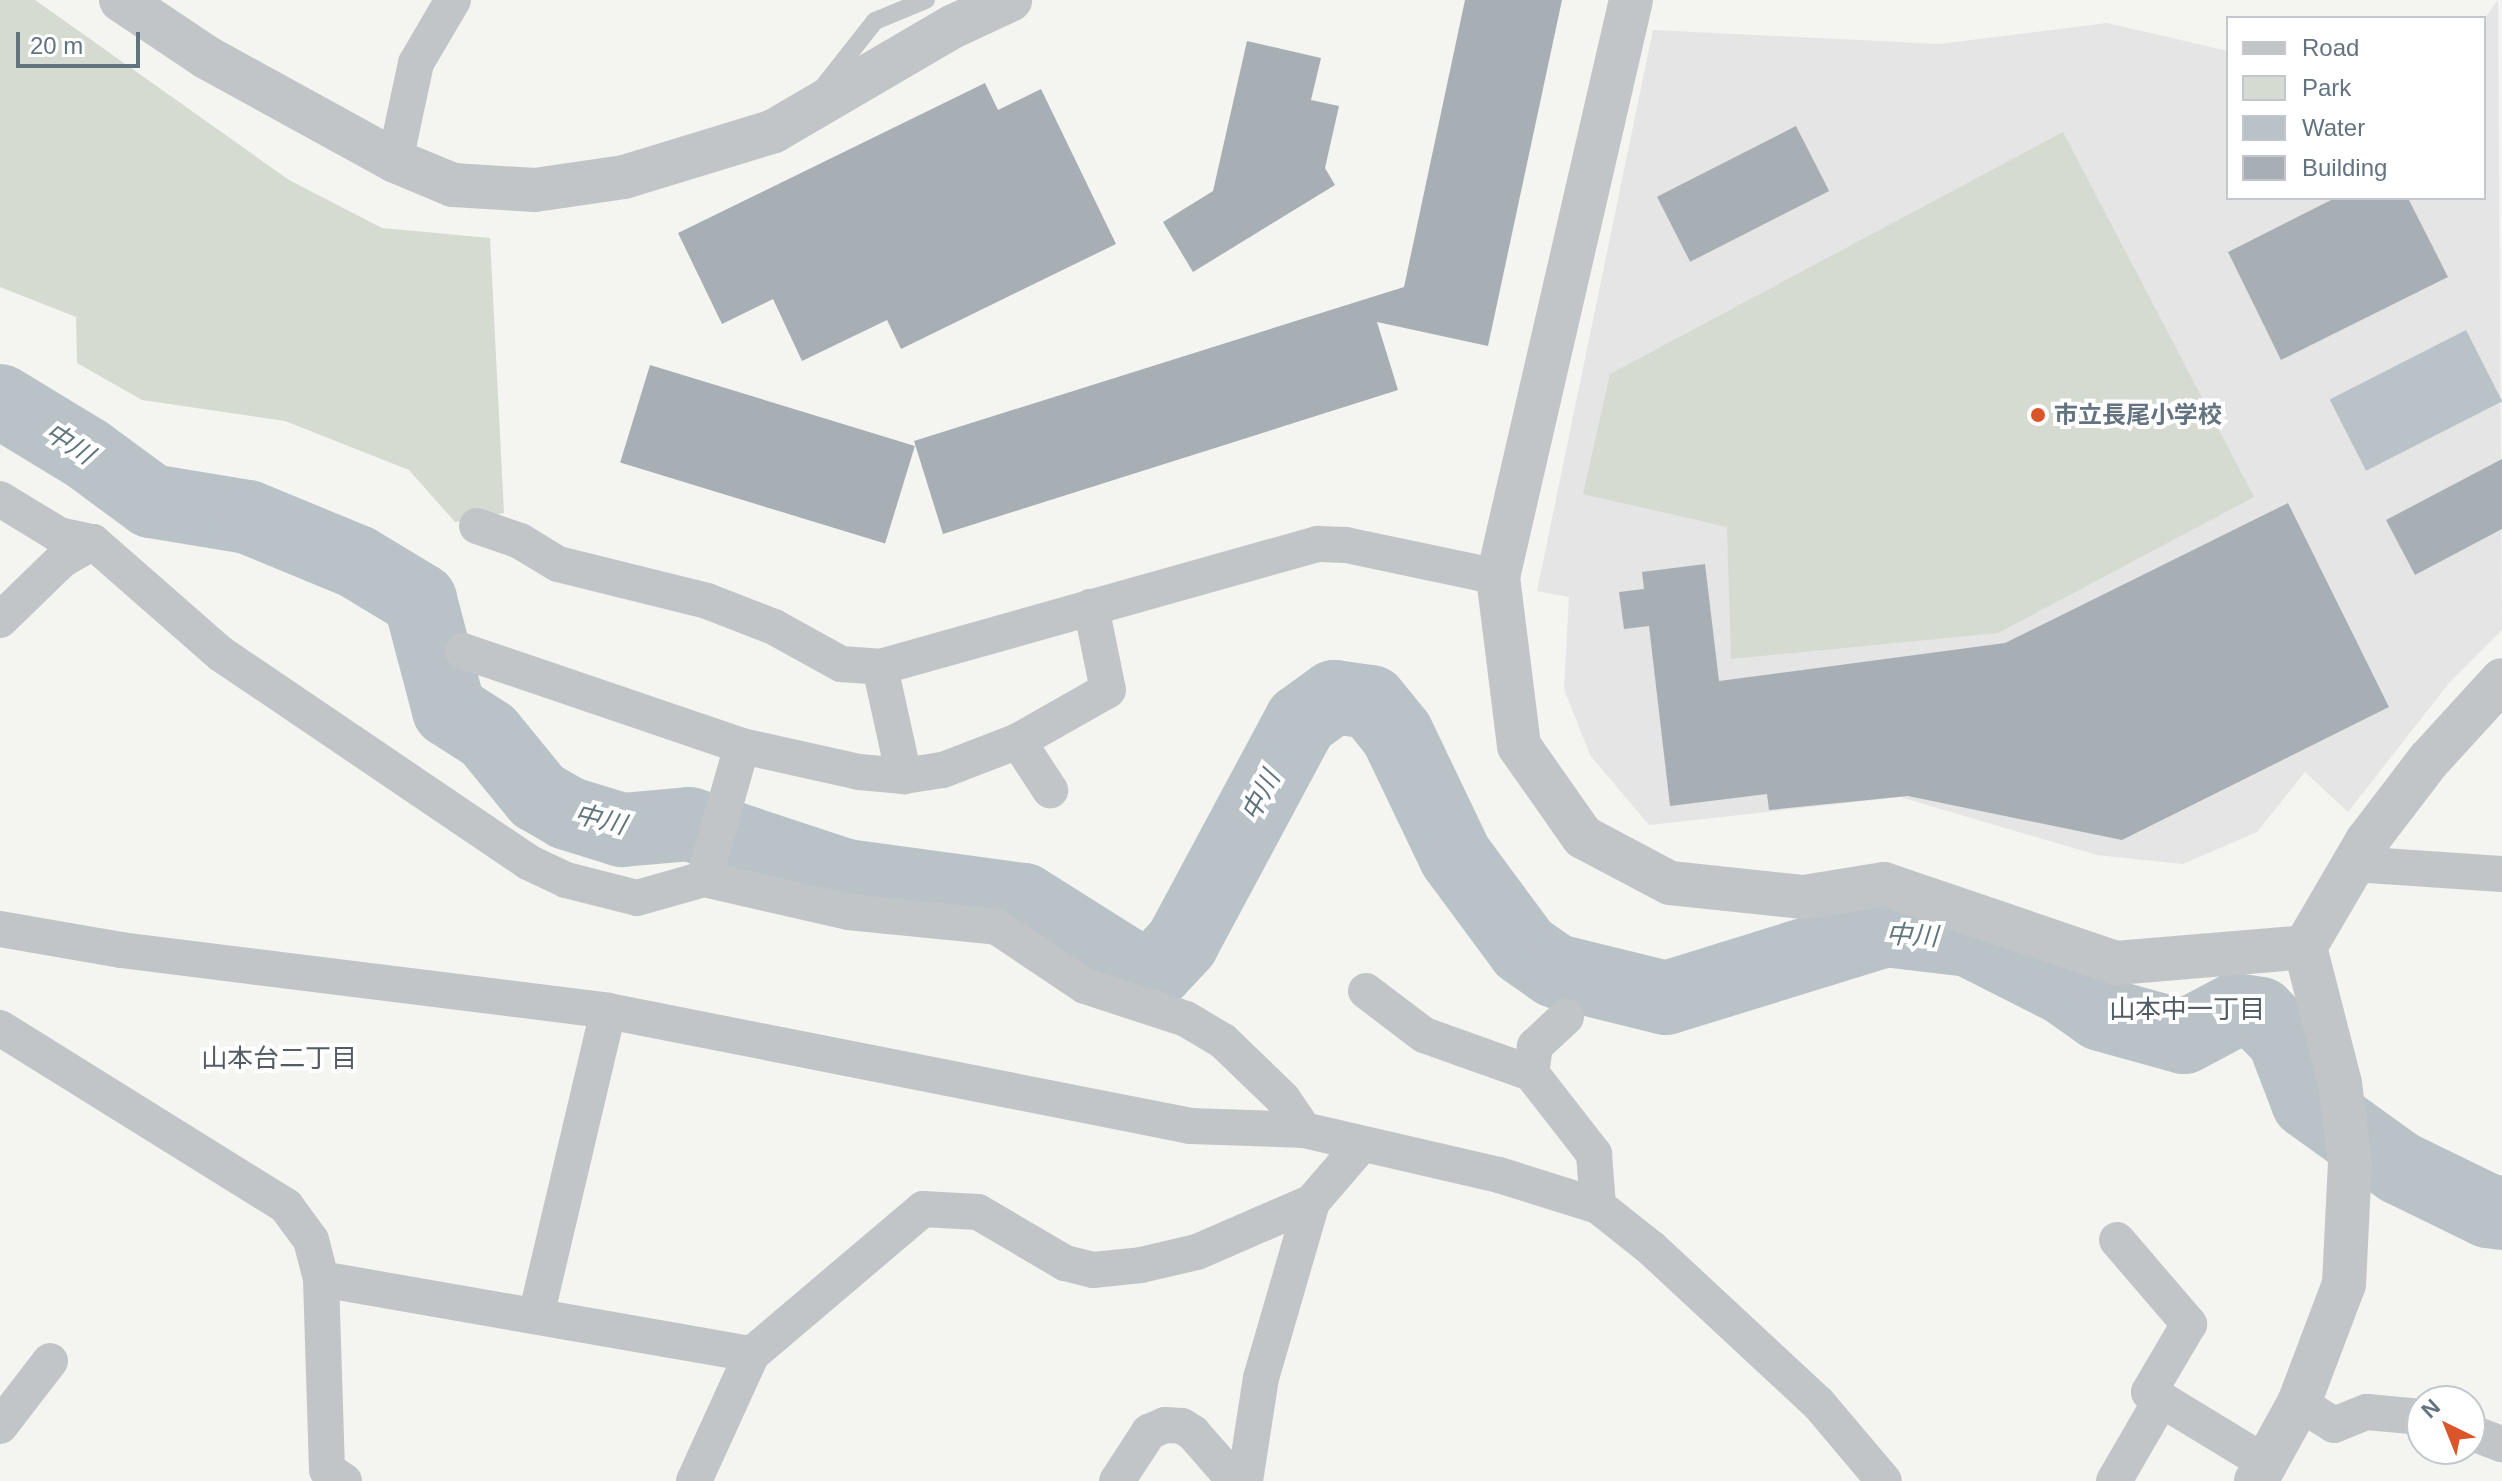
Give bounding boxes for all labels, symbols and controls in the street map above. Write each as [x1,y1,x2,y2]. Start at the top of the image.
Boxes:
scale bar [20,16,144,66]
legend [2226,16,2486,200]
text: 20 m [30,32,83,59]
text: Road [2302,34,2359,61]
text: Park [2302,74,2351,101]
text: Water [2302,114,2365,141]
text: Building [2302,154,2387,181]
place label: 市立長尾小学校 [2054,401,2222,429]
marker: 市立長尾小学校 [2029,406,2047,424]
water label: 中川 [39,417,99,471]
water label: 中川 [1235,766,1287,826]
water label: 中川 [571,799,629,841]
water label: 中川 [1885,919,1939,953]
district label: 山本中一丁目 [2109,994,2265,1026]
district label: 山本台二丁目 [201,1043,357,1075]
north arrow [2406,1385,2486,1465]
text: N [2416,1394,2445,1423]

